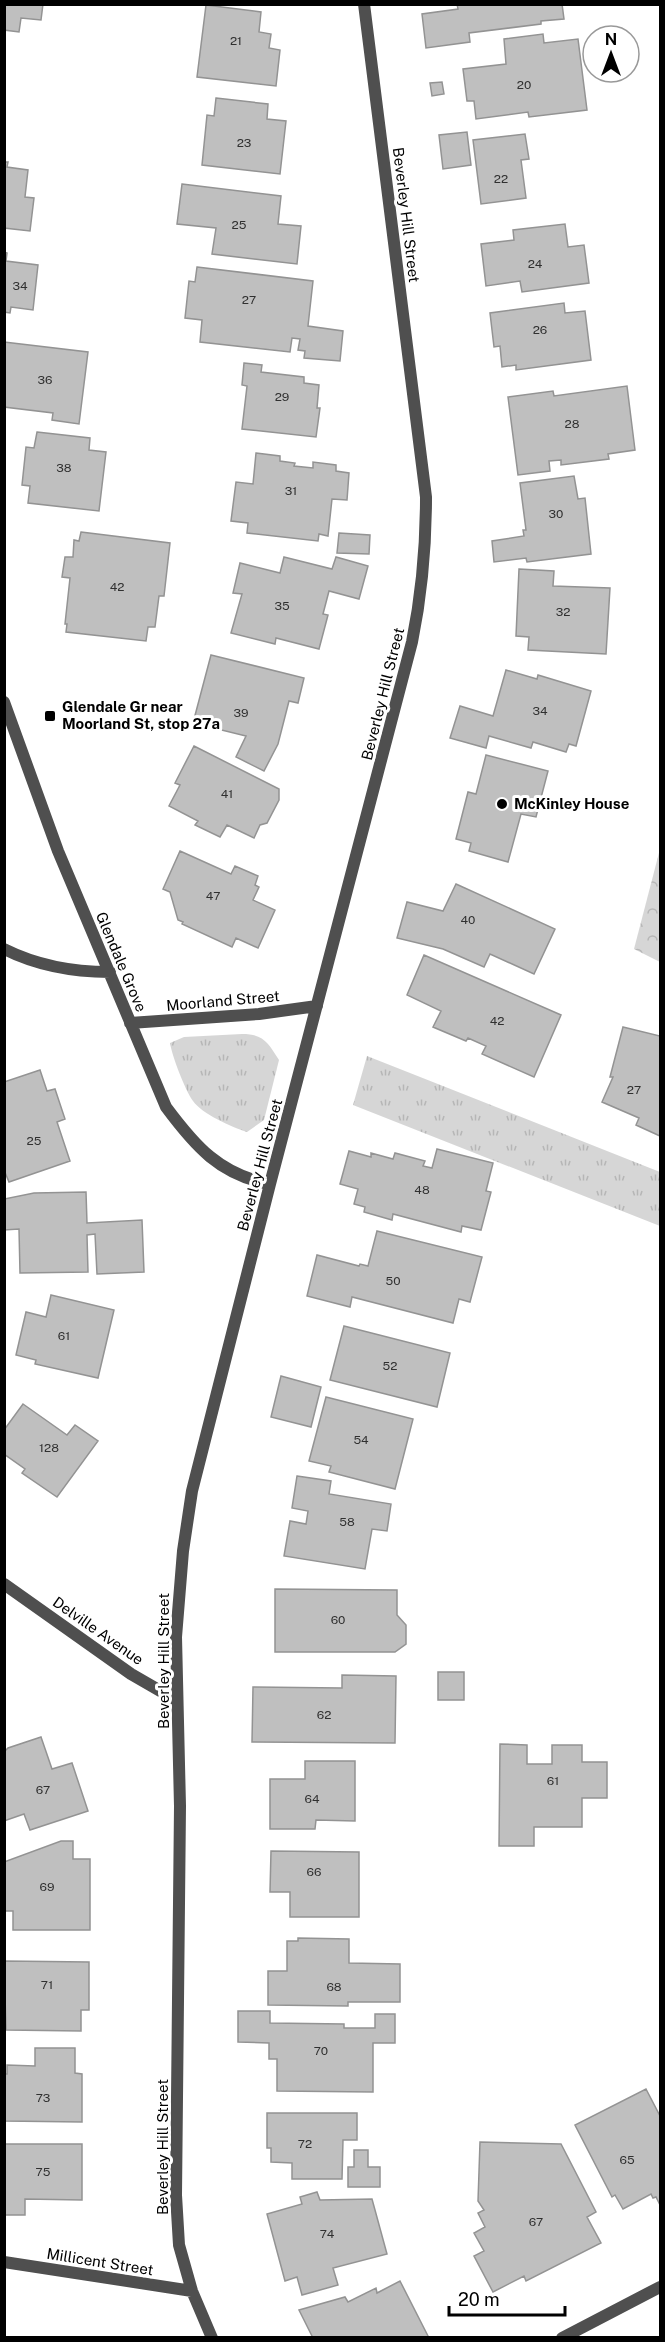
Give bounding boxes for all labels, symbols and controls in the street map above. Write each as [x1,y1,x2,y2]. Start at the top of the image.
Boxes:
north arrow [581,24,641,84]
text: N [605,30,617,49]
house number: 21 [230,34,242,48]
house number: 20 [517,78,531,92]
house number: 23 [237,136,251,150]
street label: Beverley Hill Street [390,146,423,284]
house number: 22 [494,172,508,186]
house number: 25 [232,218,247,232]
house number: 24 [528,257,543,271]
house number: 34 [12,279,28,293]
house number: 27 [242,293,256,307]
house number: 26 [533,323,547,337]
house number: 36 [38,373,52,387]
house number: 29 [275,390,289,404]
house number: 28 [565,417,580,431]
house number: 38 [56,461,72,475]
house number: 31 [285,484,297,498]
house number: 30 [549,507,563,521]
house number: 42 [110,580,124,594]
house number: 35 [274,599,290,613]
house number: 32 [556,605,570,619]
street label: Beverley Hill Street [358,626,407,762]
place label: Glendale Gr near Moorland St, stop 27a [62,698,220,732]
house number: 34 [532,704,548,718]
house number: 39 [234,706,248,720]
marker: Glendale Gr near Moorland St, stop 27a [43,709,57,723]
house number: 41 [221,787,233,801]
place label: McKinley House [514,795,629,812]
marker: McKinley House [495,797,509,811]
house number: 47 [206,889,220,903]
street label: Glendale Grove [93,909,150,1014]
house number: 40 [461,913,475,927]
street label: Moorland Street [166,987,281,1014]
house number: 42 [490,1014,504,1028]
house number: 27 [627,1083,641,1097]
street label: Beverley Hill Street [234,1097,285,1233]
house number: 25 [27,1134,42,1148]
house number: 48 [414,1183,430,1197]
house number: 50 [385,1274,401,1288]
house number: 61 [58,1329,70,1343]
house number: 52 [383,1359,397,1373]
house number: 54 [353,1433,369,1447]
house number: 128 [39,1441,59,1455]
house number: 58 [339,1515,355,1529]
street label: Delville Avenue [50,1593,147,1668]
street label: Beverley Hill Street [155,1593,172,1729]
house number: 60 [331,1613,345,1627]
house number: 62 [317,1708,331,1722]
house number: 61 [547,1774,559,1788]
house number: 67 [36,1783,50,1797]
house number: 64 [305,1792,320,1806]
house number: 66 [307,1865,321,1879]
house number: 69 [40,1880,54,1894]
house number: 71 [41,1978,53,1992]
house number: 68 [326,1980,342,1994]
house number: 70 [314,2044,328,2058]
street label: Beverley Hill Street [154,2079,171,2215]
house number: 73 [36,2091,50,2105]
house number: 72 [298,2137,312,2151]
house number: 65 [619,2153,635,2167]
house number: 75 [36,2165,51,2179]
house number: 67 [529,2215,543,2229]
house number: 74 [320,2227,335,2241]
street label: Millicent Street [45,2245,155,2278]
scale bar [449,2279,564,2317]
text: 20 m [458,2289,500,2310]

